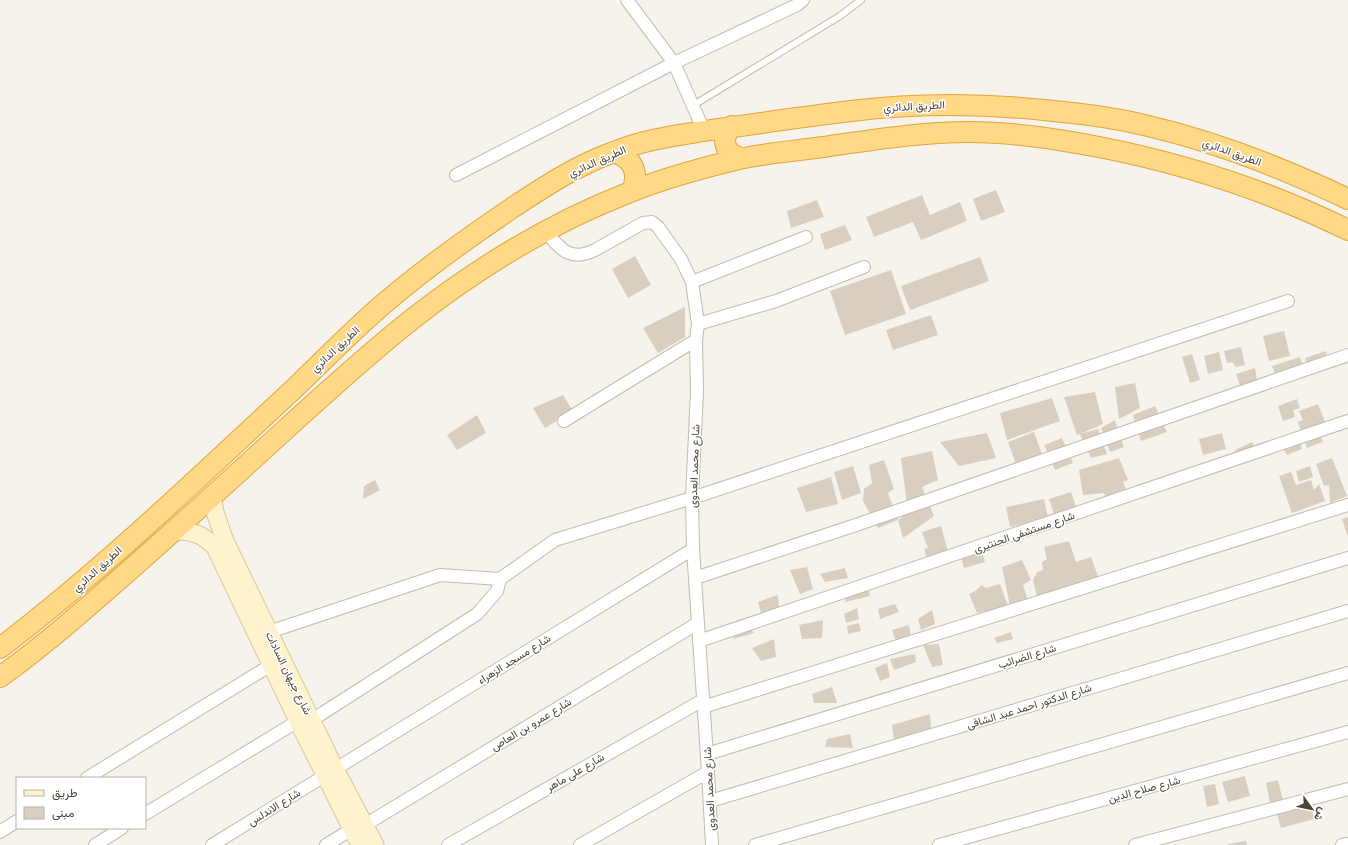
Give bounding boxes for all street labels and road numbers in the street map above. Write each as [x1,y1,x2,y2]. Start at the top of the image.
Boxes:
street label: الطريق الدائري [883,97,945,118]
street label: الطريق الدائري [1200,135,1263,172]
street label: الطريق الدائري [566,142,629,183]
street label: الطريق الدائري [308,323,364,377]
street label: شارع محمد العدوى [686,424,703,508]
street label: شارع مستشفى الحنتيرى [972,508,1077,557]
street label: الطريق الدائري [69,543,127,597]
street label: شارع جيهان السادات [262,629,315,718]
street label: شارع مسجد الزهراء [475,631,554,688]
street label: شارع الضرائب [996,640,1058,672]
street label: شارع الدكتور احمد عبد الشافى [965,680,1094,733]
street label: شارع عمرو بن العاص [488,694,575,754]
street label: شارع محمد العدوى [700,746,719,831]
street label: شارع على ماهر [543,750,607,796]
street label: شارع صلاح الدين [1106,773,1182,806]
street label: شارع الاندلس [245,785,304,830]

